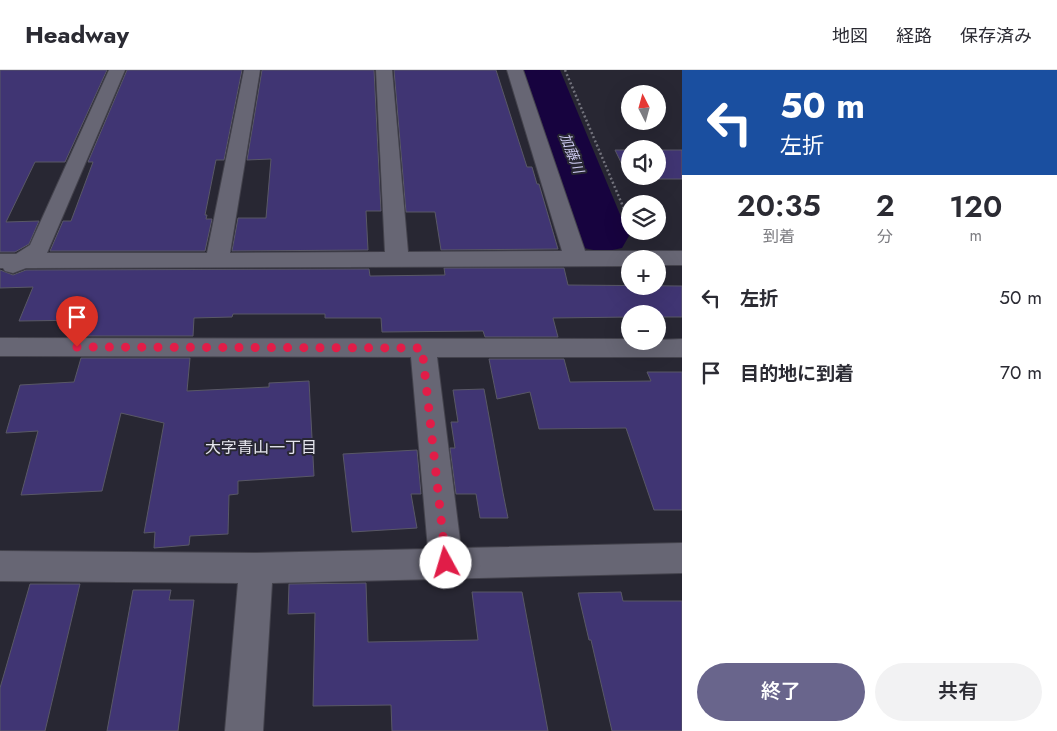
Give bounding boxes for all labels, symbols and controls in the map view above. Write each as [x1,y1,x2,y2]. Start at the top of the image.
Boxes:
text: Headway [25,17,129,52]
text: 地図 [832,23,868,49]
text: 経路 [896,23,932,49]
text: 保存済み [960,23,1032,49]
text: 50 m [780,81,865,131]
north arrow [621,85,666,130]
map controls [621,85,666,350]
icon: left [697,90,762,155]
text: 左折 [780,129,824,161]
water label: 加藤川 [555,130,590,178]
button: sound [621,140,666,185]
text: 20:35 [737,184,821,227]
text: 2 [876,184,895,227]
text: 120 [949,185,1002,228]
button: layers [621,195,666,240]
text: m [970,224,982,247]
text: 到着 [763,225,795,248]
text: 分 [877,225,893,248]
button: + [621,250,666,295]
icon: left [697,284,725,312]
text: 50 m [999,284,1042,311]
text: 左折 [740,285,778,312]
pin [56,296,98,347]
icon: arrive [63,303,91,331]
button: − [621,305,666,350]
icon: arrive [697,359,725,387]
text: 70 m [1000,359,1042,386]
text: 目的地に到着 [740,360,854,387]
district label: 大字青山一丁目 [205,436,317,459]
position arrow [419,536,471,588]
button: 終了 [697,663,865,721]
button: 共有 [875,663,1042,721]

